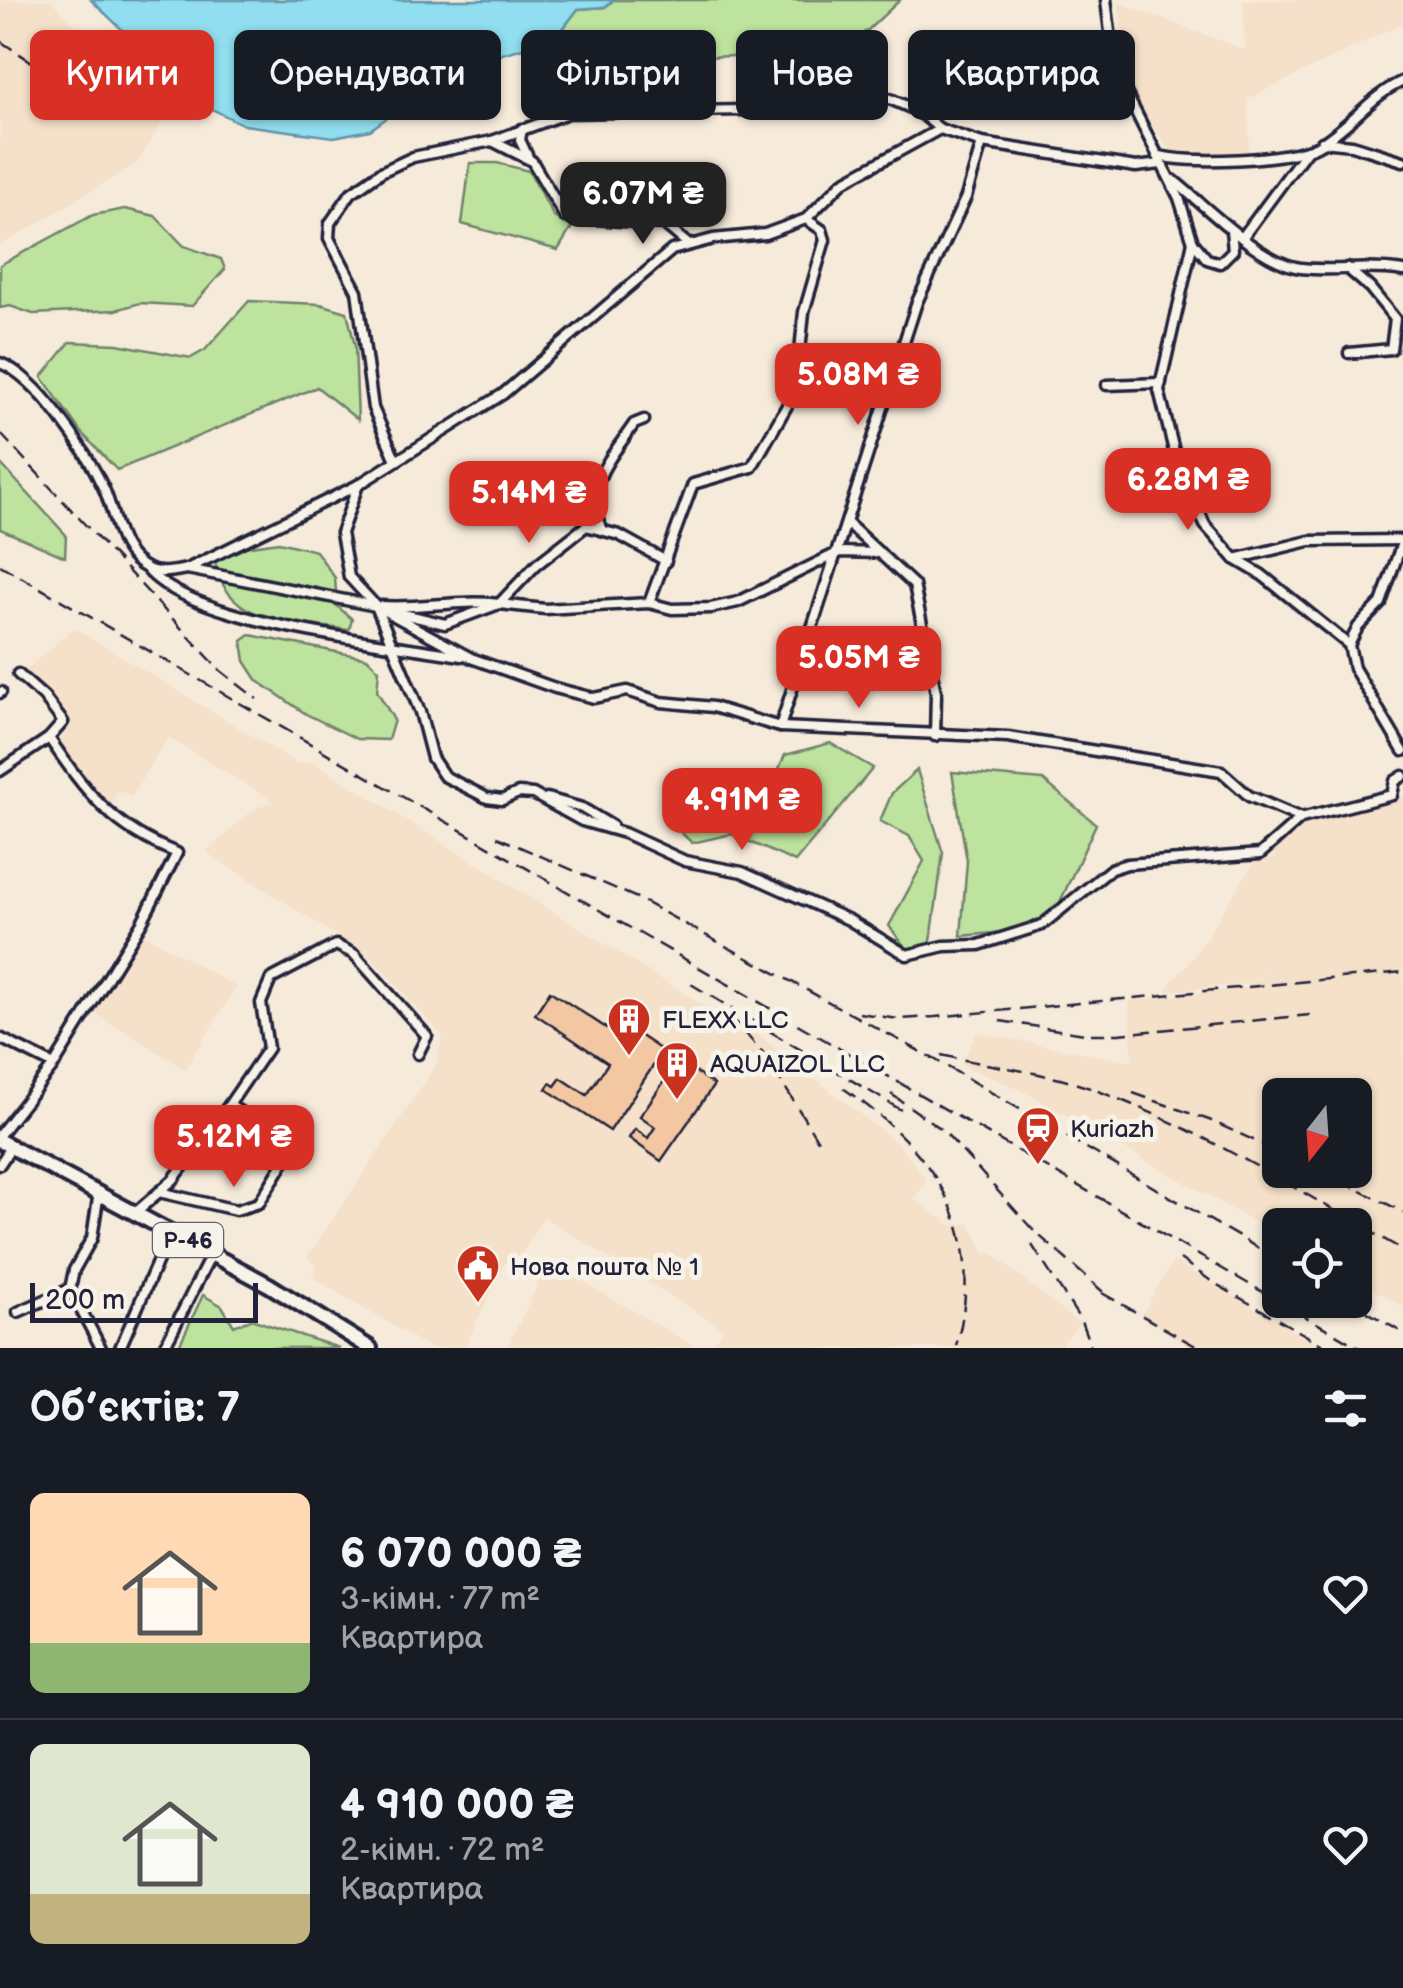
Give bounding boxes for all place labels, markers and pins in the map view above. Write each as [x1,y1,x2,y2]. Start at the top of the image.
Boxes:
pin: 6.07M ₴ [551,162,735,247]
pin: 5.08M ₴ [766,343,950,428]
pin: 6.28M ₴ [1096,448,1280,533]
pin: 5.14M ₴ [437,461,621,546]
pin: 5.05M ₴ [767,626,951,711]
pin: 4.91M ₴ [650,768,834,853]
building icon: FLEXX LLC [606,996,652,1057]
place label: FLEXX LLC [662,1005,789,1036]
building icon: AQUAIZOL LLC [654,1040,700,1101]
place label: AQUAIZOL LLC [710,1049,885,1080]
pin: 5.12M ₴ [142,1105,326,1190]
station icon: Kuriazh [1015,1105,1061,1166]
place label: Kuriazh [1070,1114,1154,1145]
public building icon: Нова пошта № 1 [455,1243,501,1304]
place label: Нова пошта № 1 [510,1252,699,1283]

